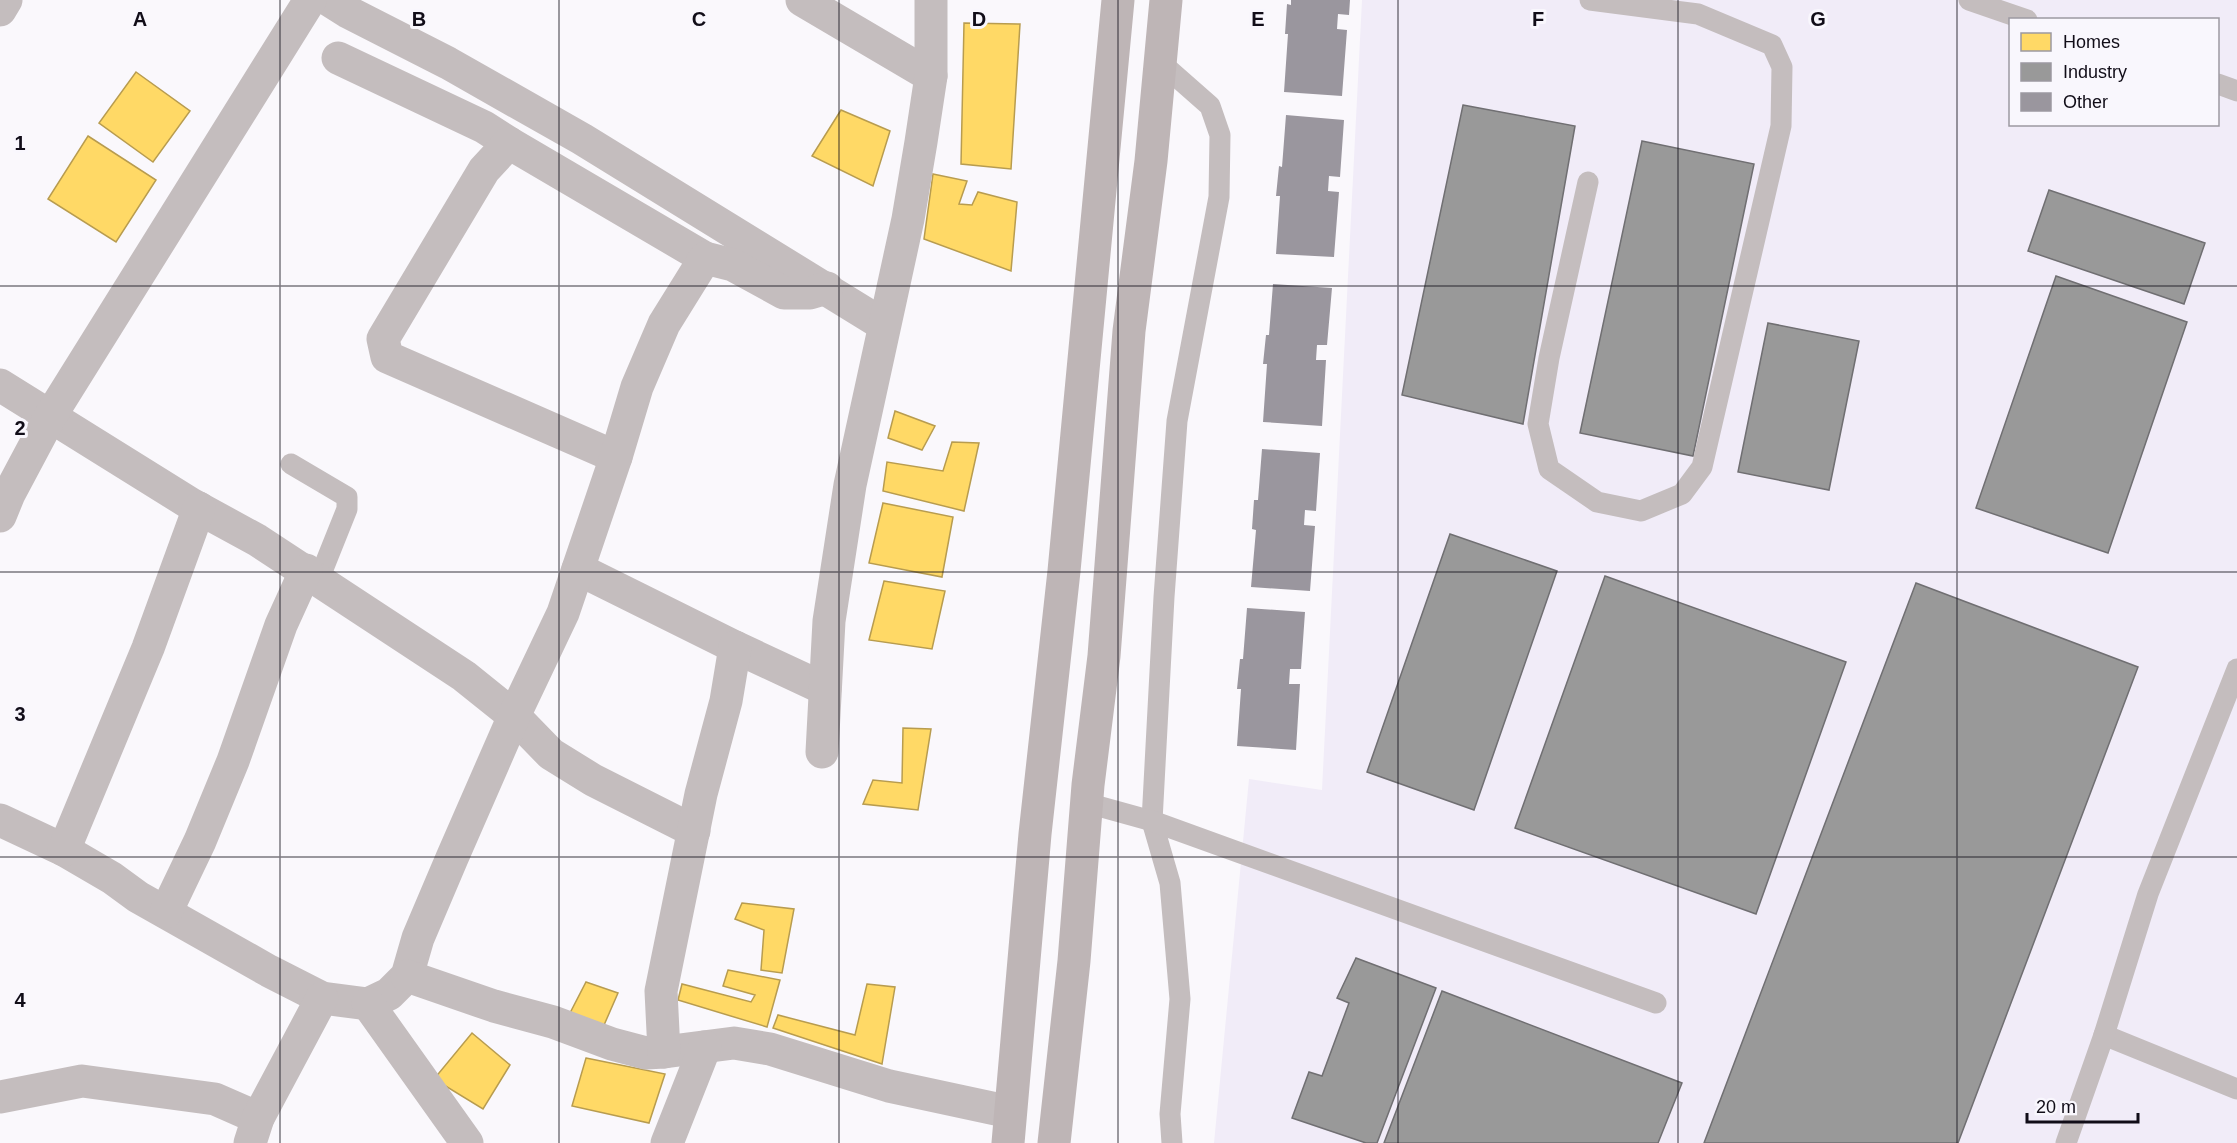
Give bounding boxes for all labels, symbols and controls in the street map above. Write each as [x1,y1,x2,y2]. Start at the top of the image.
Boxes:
text: A [133,8,147,30]
text: B [412,8,426,30]
text: C [692,8,706,30]
text: D [972,8,986,30]
text: E [1251,8,1265,30]
text: F [1532,8,1544,30]
text: G [1810,8,1826,30]
legend [2009,18,2219,126]
text: Homes [2063,32,2120,52]
text: Industry [2063,62,2127,82]
text: Other [2063,92,2108,112]
text: 1 [14,132,26,154]
text: 2 [14,417,26,439]
text: 3 [14,703,26,725]
text: 4 [14,989,26,1011]
scale bar [2027,1086,2138,1124]
text: 20 m [2036,1097,2076,1117]

